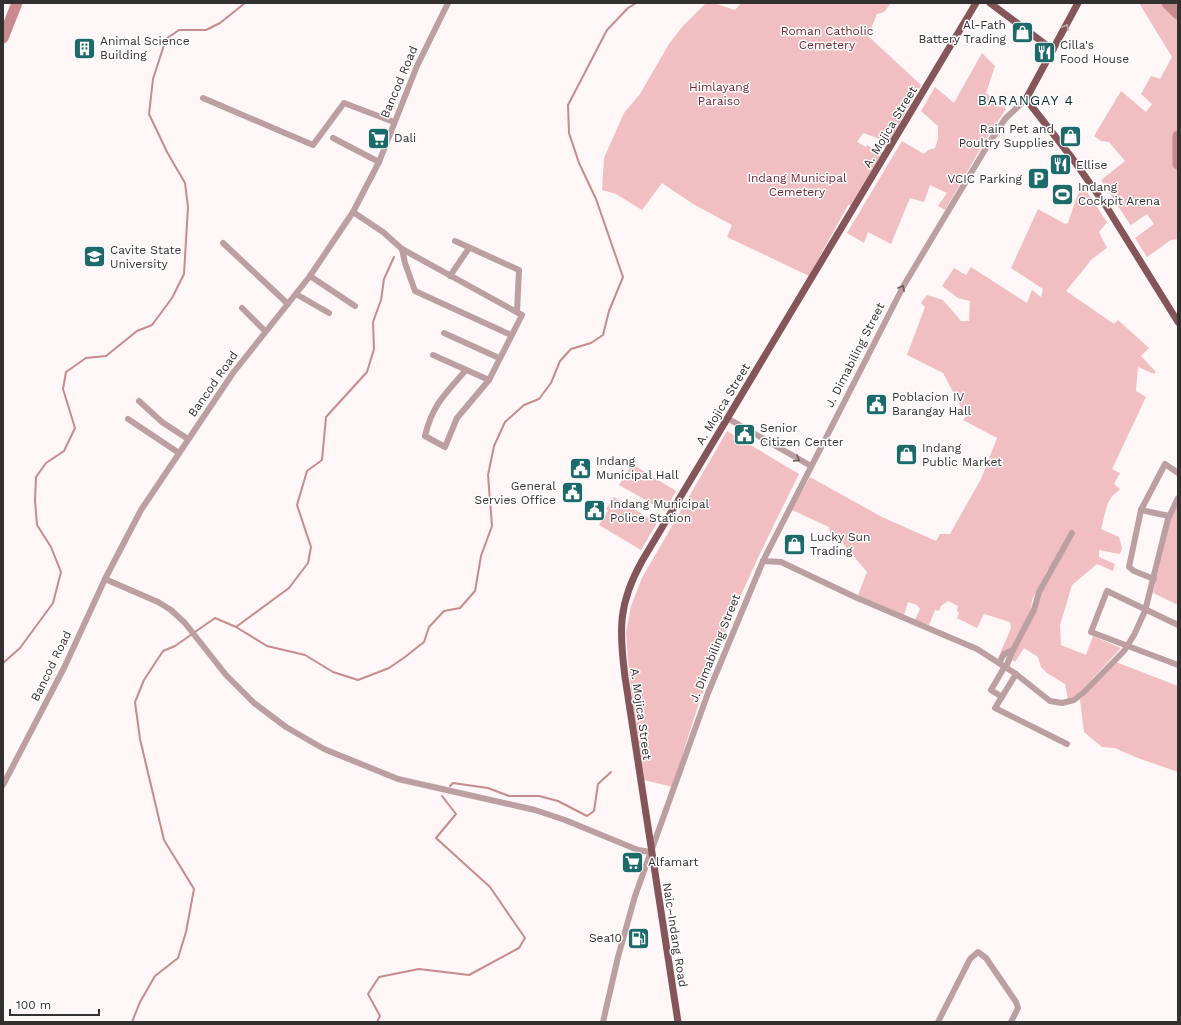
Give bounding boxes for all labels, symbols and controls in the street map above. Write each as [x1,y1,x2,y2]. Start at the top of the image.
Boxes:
place label: Al-Fath Battery Trading [918,18,1007,46]
shop icon: Al-Fath Battery Trading [1009,19,1035,45]
park label: Roman Catholic Cemetery [781,24,874,52]
one-way arrow [1061,24,1068,31]
place label: Animal Science Building [100,34,190,62]
building icon: Animal Science Building [72,35,98,61]
place label: Cilla's Food House [1060,38,1129,66]
restaurant icon: Cilla's Food House [1032,39,1058,65]
street label: Bancod Road [378,44,420,120]
park label: Himlayang Paraiso [689,80,750,108]
street label: A. Mojica Street [860,84,920,170]
district label: BARANGAY 4 [978,92,1074,108]
place label: Rain Pet and Poultry Supplies [959,122,1054,150]
shop icon: Rain Pet and Poultry Supplies [1057,123,1083,149]
supermarket icon: Dali [365,125,391,151]
place label: Dali [394,131,416,145]
restaurant icon: Ellise [1047,152,1073,178]
place label: Ellise [1076,158,1108,172]
parking icon: VCIC Parking [1025,166,1051,192]
park label: Indang Municipal Cemetery [747,171,847,199]
place label: VCIC Parking [947,172,1023,186]
place label: Indang Cockpit Arena [1078,180,1160,208]
sports icon: Indang Cockpit Arena [1049,181,1075,207]
place label: Cavite State University [110,243,182,271]
school or university icon: Cavite State University [81,244,107,270]
one-way arrow [897,285,905,292]
street label: J. Dimabiling Street [823,300,887,410]
street label: Bancod Road [185,348,241,420]
street label: A. Mojica Street [693,361,753,447]
place label: Poblacion IV Barangay Hall [892,390,972,418]
public building icon: Poblacion IV Barangay Hall [864,391,890,417]
place label: Senior Citizen Center [760,421,844,449]
public building icon: Senior Citizen Center [731,422,757,448]
place label: Indang Public Market [922,441,1002,469]
shop icon: Indang Public Market [893,442,919,468]
place label: Indang Municipal Hall [596,454,679,482]
one-way arrow [793,454,800,461]
public building icon: Indang Municipal Hall [567,455,593,481]
place label: General Servies Office [474,479,556,507]
public building icon: General Servies Office [559,480,585,506]
place label: Indang Municipal Police Station [610,497,710,525]
public building icon: Indang Municipal Police Station [581,498,607,524]
place label: Lucky Sun Trading [810,530,870,558]
shop icon: Lucky Sun Trading [782,531,808,557]
street label: J. Dimabiling Street [687,592,743,704]
street label: Bancod Road [28,628,74,704]
street label: A. Mojica Street [628,667,654,761]
supermarket icon: Alfamart [619,849,645,875]
place label: Alfamart [648,855,699,869]
street label: Naic–Indang Road [660,882,690,988]
fuel station icon: Sea10 [625,925,651,951]
place label: Sea10 [589,931,622,945]
scale bar [10,991,99,1017]
text: 100 m [16,998,51,1012]

